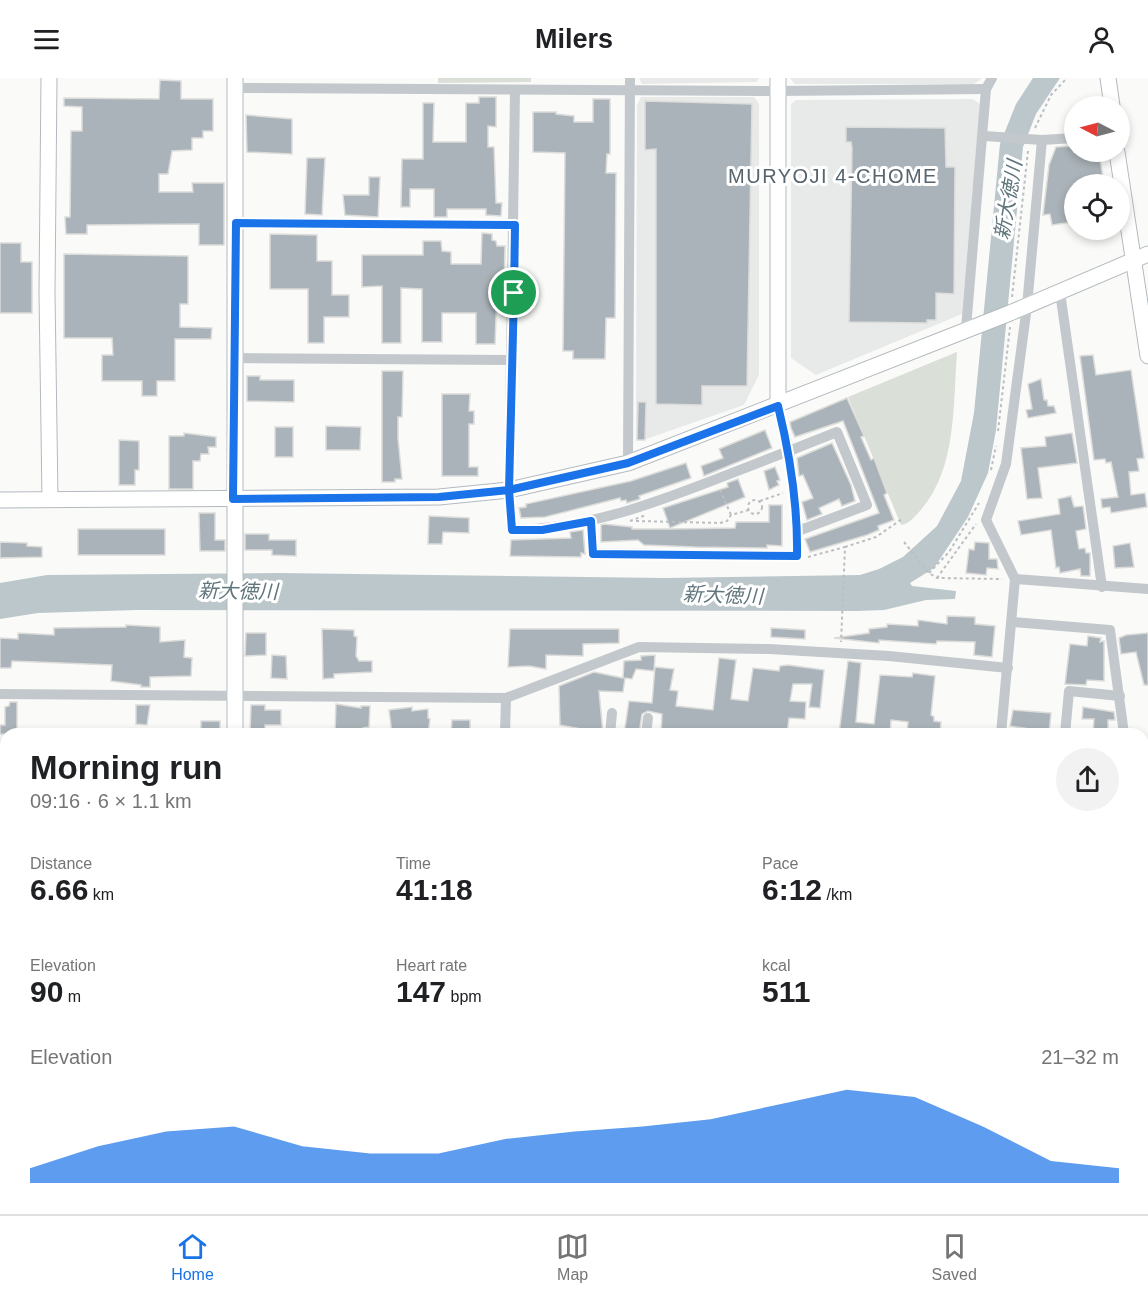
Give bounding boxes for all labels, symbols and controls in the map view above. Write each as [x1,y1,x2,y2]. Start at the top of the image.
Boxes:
icon: menu [30,23,63,56]
icon: person [1085,23,1118,56]
text: Milers [535,24,613,54]
north arrow [1064,96,1130,162]
map controls [1064,96,1130,240]
water label: 新大徳川 [990,157,1026,241]
district label: MURYOJI 4-CHOME [728,165,938,187]
button: locate [1064,174,1130,240]
pin [488,267,539,318]
icon: arrive [497,276,530,309]
water label: 新大徳川 [198,579,280,603]
water label: 新大徳川 [683,583,765,607]
button: share [1056,748,1119,811]
text: Morning run [30,749,222,786]
text: 09:16 · 6 × 1.1 km [30,790,192,812]
text: Distance [30,855,92,872]
text: Time [396,855,431,872]
text: Pace [762,855,798,872]
text: 6.66 [30,873,88,906]
text: 41:18 [396,873,473,906]
text: 6:12 [762,873,822,906]
text: km [88,886,114,903]
text: /km [822,886,852,903]
text: Elevation [30,957,96,974]
text: Heart rate [396,957,467,974]
text: kcal [762,957,790,974]
text: 90 [30,975,63,1008]
text: 147 [396,975,446,1008]
text: 511 [762,975,810,1008]
text: m [63,988,81,1005]
text: bpm [446,988,482,1005]
text: Elevation [30,1046,112,1068]
text: 21–32 m [1041,1046,1119,1068]
tab: Home [171,1230,214,1284]
tab: Map [556,1230,589,1284]
tab: Saved [931,1230,977,1284]

